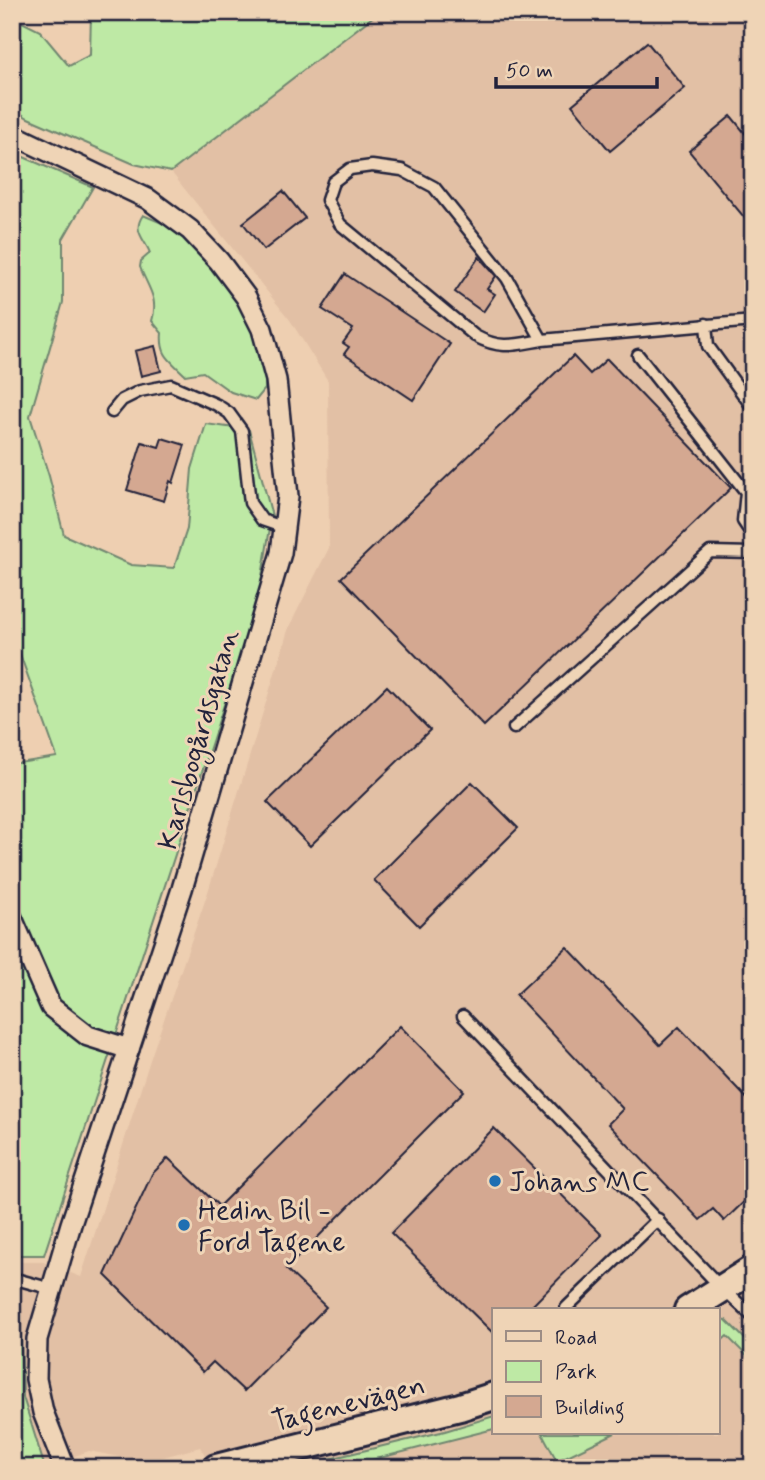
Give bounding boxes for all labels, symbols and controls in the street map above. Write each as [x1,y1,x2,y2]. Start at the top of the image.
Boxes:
scale bar [496,46,656,90]
text: 50 m [506,57,553,85]
street label: Karlsbogårdsgatan [150,625,250,855]
place label: Johans MC [509,1165,649,1202]
marker: Johans MC [487,1173,503,1189]
place label: Hedin Bil - Ford Tagene [198,1193,346,1265]
marker: Hedin Bil - Ford Tagene [176,1217,192,1233]
legend [492,1308,720,1434]
text: Road [555,1324,597,1352]
text: Park [555,1358,597,1386]
street label: Tagenevägen [268,1368,430,1444]
text: Building [555,1394,625,1424]

